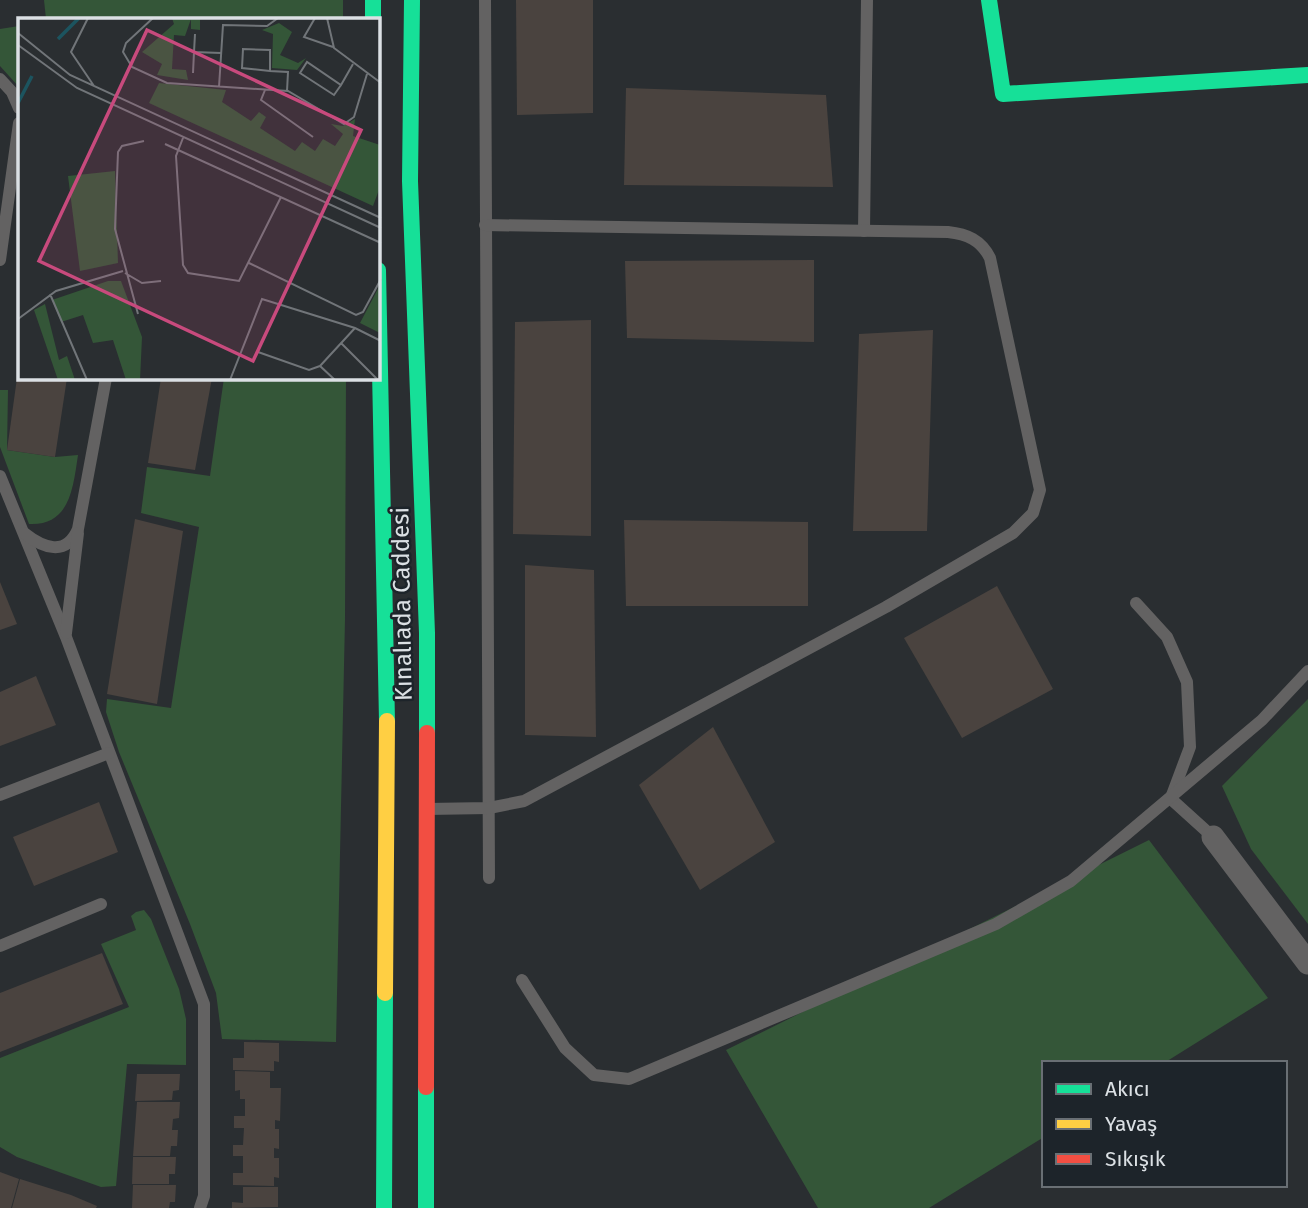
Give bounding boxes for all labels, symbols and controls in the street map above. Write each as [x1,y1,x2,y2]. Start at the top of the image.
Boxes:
inset map [18,18,380,380]
street label: Kınalıada Caddesi [386,507,418,701]
legend [1042,1061,1287,1187]
text: Akıcı [1105,1076,1150,1102]
text: Yavaş [1105,1111,1157,1137]
text: Sıkışık [1105,1146,1166,1172]

